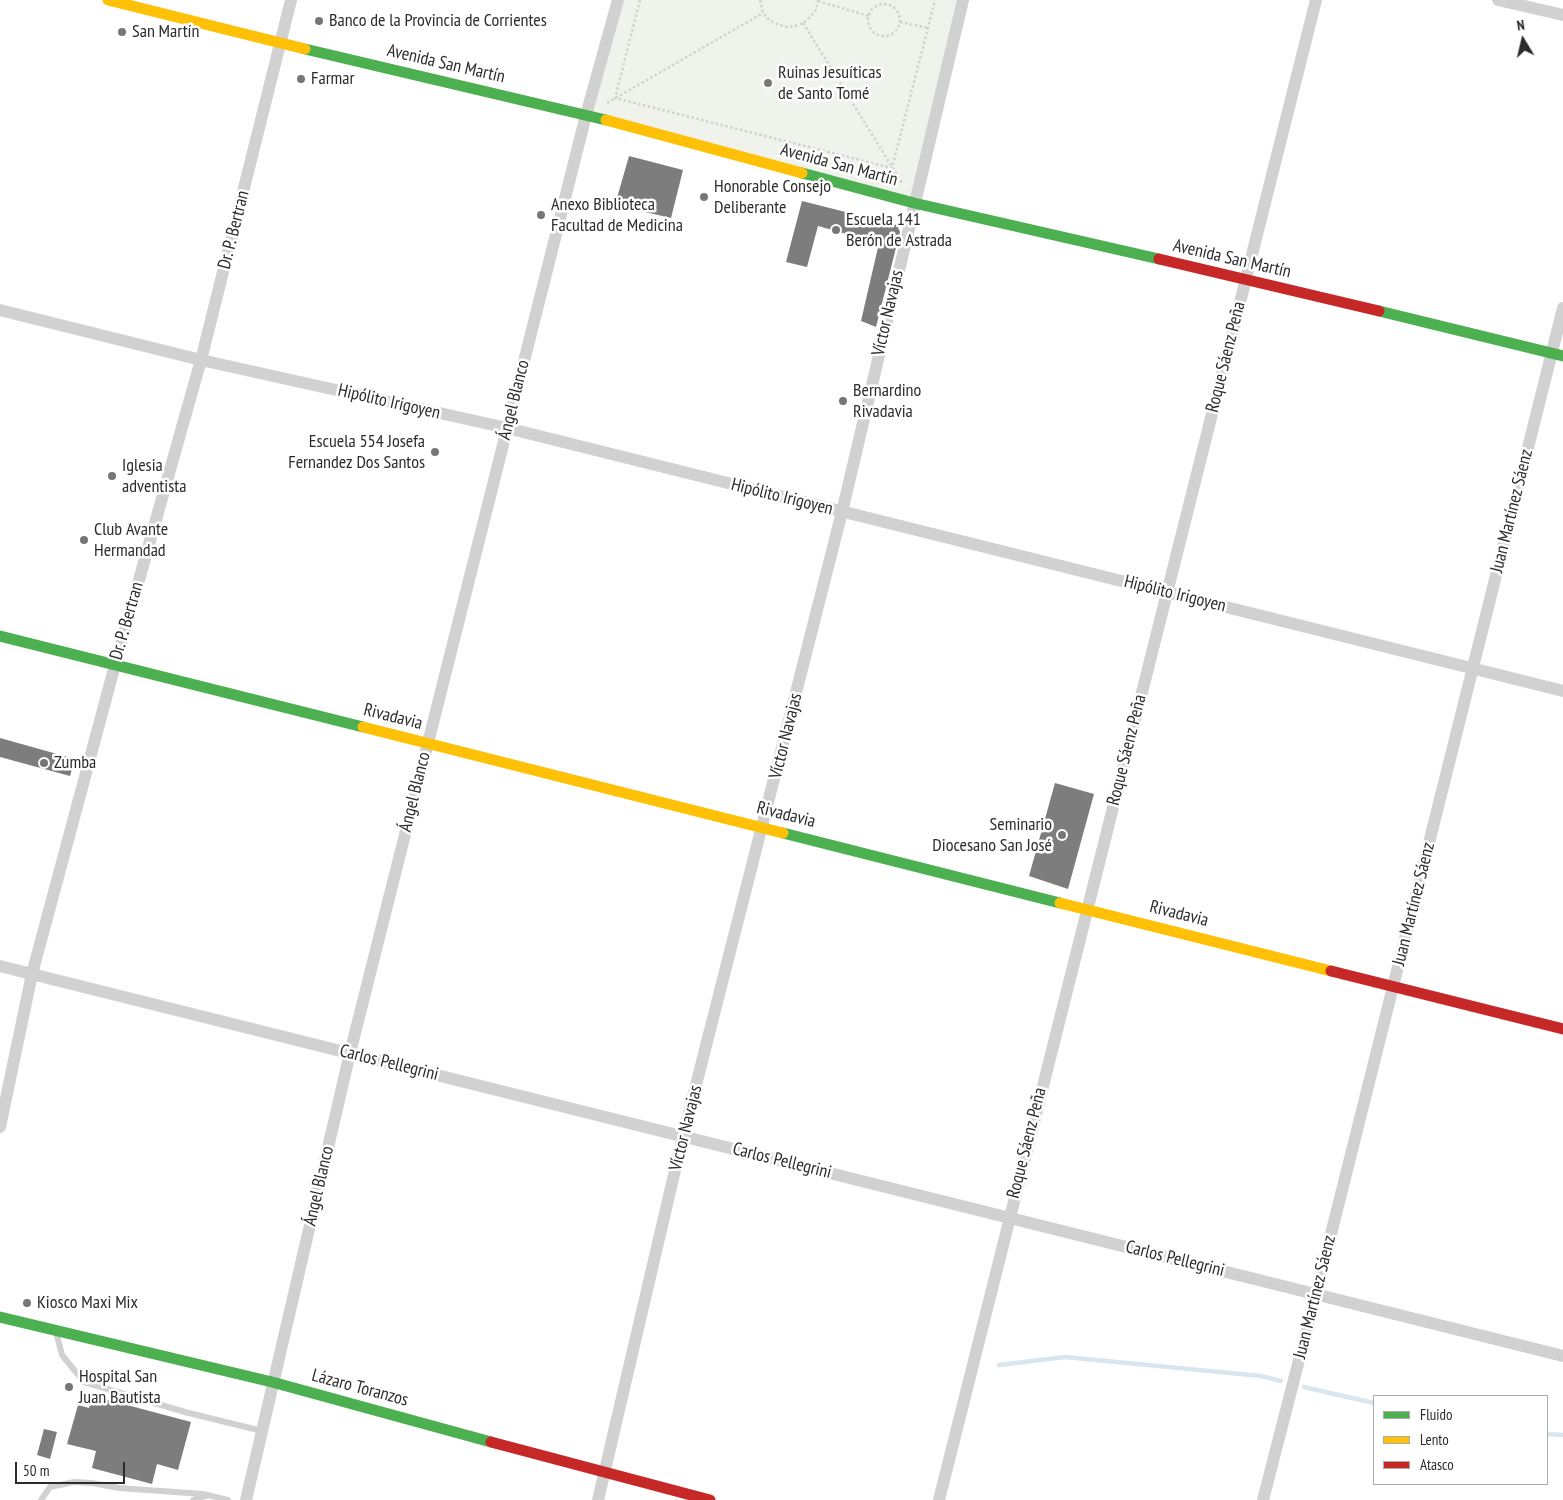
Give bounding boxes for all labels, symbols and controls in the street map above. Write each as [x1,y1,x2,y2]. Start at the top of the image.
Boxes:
place label: Banco de la Provincia de Corrientes [329,10,547,32]
marker: Banco de la Provincia de Corrientes [313,15,325,27]
north arrow [1498,15,1548,65]
text: N [1516,16,1526,35]
place label: San Martín [132,21,199,43]
marker: San Martín [116,26,128,38]
street label: Avenida San Martín [385,40,507,88]
place label: Ruinas Jesuíticas de Santo Tomé [778,62,881,104]
place label: Farmar [311,68,354,90]
marker: Farmar [295,73,307,85]
marker: Ruinas Jesuíticas de Santo Tomé [762,77,774,89]
street label: Avenida San Martín [778,139,900,191]
place label: Honorable Consejo Deliberante [714,176,831,218]
street label: Dr. P. Bertran [214,189,254,271]
marker: Honorable Consejo Deliberante [698,191,710,203]
place label: Anexo Biblioteca Facultad de Medicina [551,194,683,236]
marker: Anexo Biblioteca Facultad de Medicina [535,209,547,221]
place label: Escuela 141 Berón de Astrada [846,209,952,252]
marker: Escuela 141 Berón de Astrada [830,224,842,236]
street label: Avenida San Martín [1171,235,1293,283]
street label: Víctor Navajas [868,268,908,358]
street label: Roque Sáenz Peña [1202,299,1250,415]
street label: Ángel Blanco [494,358,534,442]
street label: Hipólito Irigoyen [336,380,442,424]
place label: Bernardino Rivadavia [853,380,921,422]
marker: Bernardino Rivadavia [837,395,849,407]
place label: Escuela 554 Josefa Fernandez Dos Santos [288,431,425,474]
marker: Escuela 554 Josefa Fernandez Dos Santos [429,446,441,458]
street label: Juan Martínez Sáenz [1486,447,1538,575]
place label: Iglesia adventista [122,455,186,498]
marker: Iglesia adventista [106,470,118,482]
street label: Hipólito Irigoyen [729,474,835,520]
place label: Club Avante Hermandad [94,519,168,562]
marker: Club Avante Hermandad [78,534,90,546]
street label: Hipólito Irigoyen [1122,571,1228,617]
street label: Dr. P. Bertran [106,580,148,662]
street label: Víctor Navajas [765,691,807,781]
street label: Roque Sáenz Peña [1103,692,1151,808]
street label: Rivadavia [361,699,425,735]
street label: Ángel Blanco [395,750,435,834]
place label: Zumba [54,752,96,774]
marker: Zumba [38,757,50,769]
street label: Rivadavia [754,797,818,833]
place label: Seminario Diocesano San José [932,814,1052,856]
marker: Seminario Diocesano San José [1056,829,1068,841]
street label: Juan Martínez Sáenz [1388,840,1440,968]
street label: Rivadavia [1147,896,1211,932]
street label: Carlos Pellegrini [337,1040,441,1086]
street label: Víctor Navajas [665,1083,707,1173]
street label: Roque Sáenz Peña [1003,1085,1051,1201]
street label: Carlos Pellegrini [730,1138,834,1184]
street label: Ángel Blanco [299,1144,339,1228]
street label: Juan Martínez Sáenz [1289,1233,1341,1361]
street label: Carlos Pellegrini [1123,1236,1227,1282]
place label: Kiosco Maxi Mix [37,1292,138,1314]
marker: Kiosco Maxi Mix [21,1297,33,1309]
street label: Lázaro Toranzos [309,1365,411,1411]
place label: Hospital San Juan Bautista [79,1366,161,1408]
marker: Hospital San Juan Bautista [63,1381,75,1393]
legend [1373,1395,1548,1485]
text: Fluido [1420,1405,1452,1424]
text: Lento [1420,1430,1449,1449]
scale bar [18,1452,128,1484]
text: Atasco [1420,1455,1454,1474]
text: 50 m [23,1461,49,1480]

